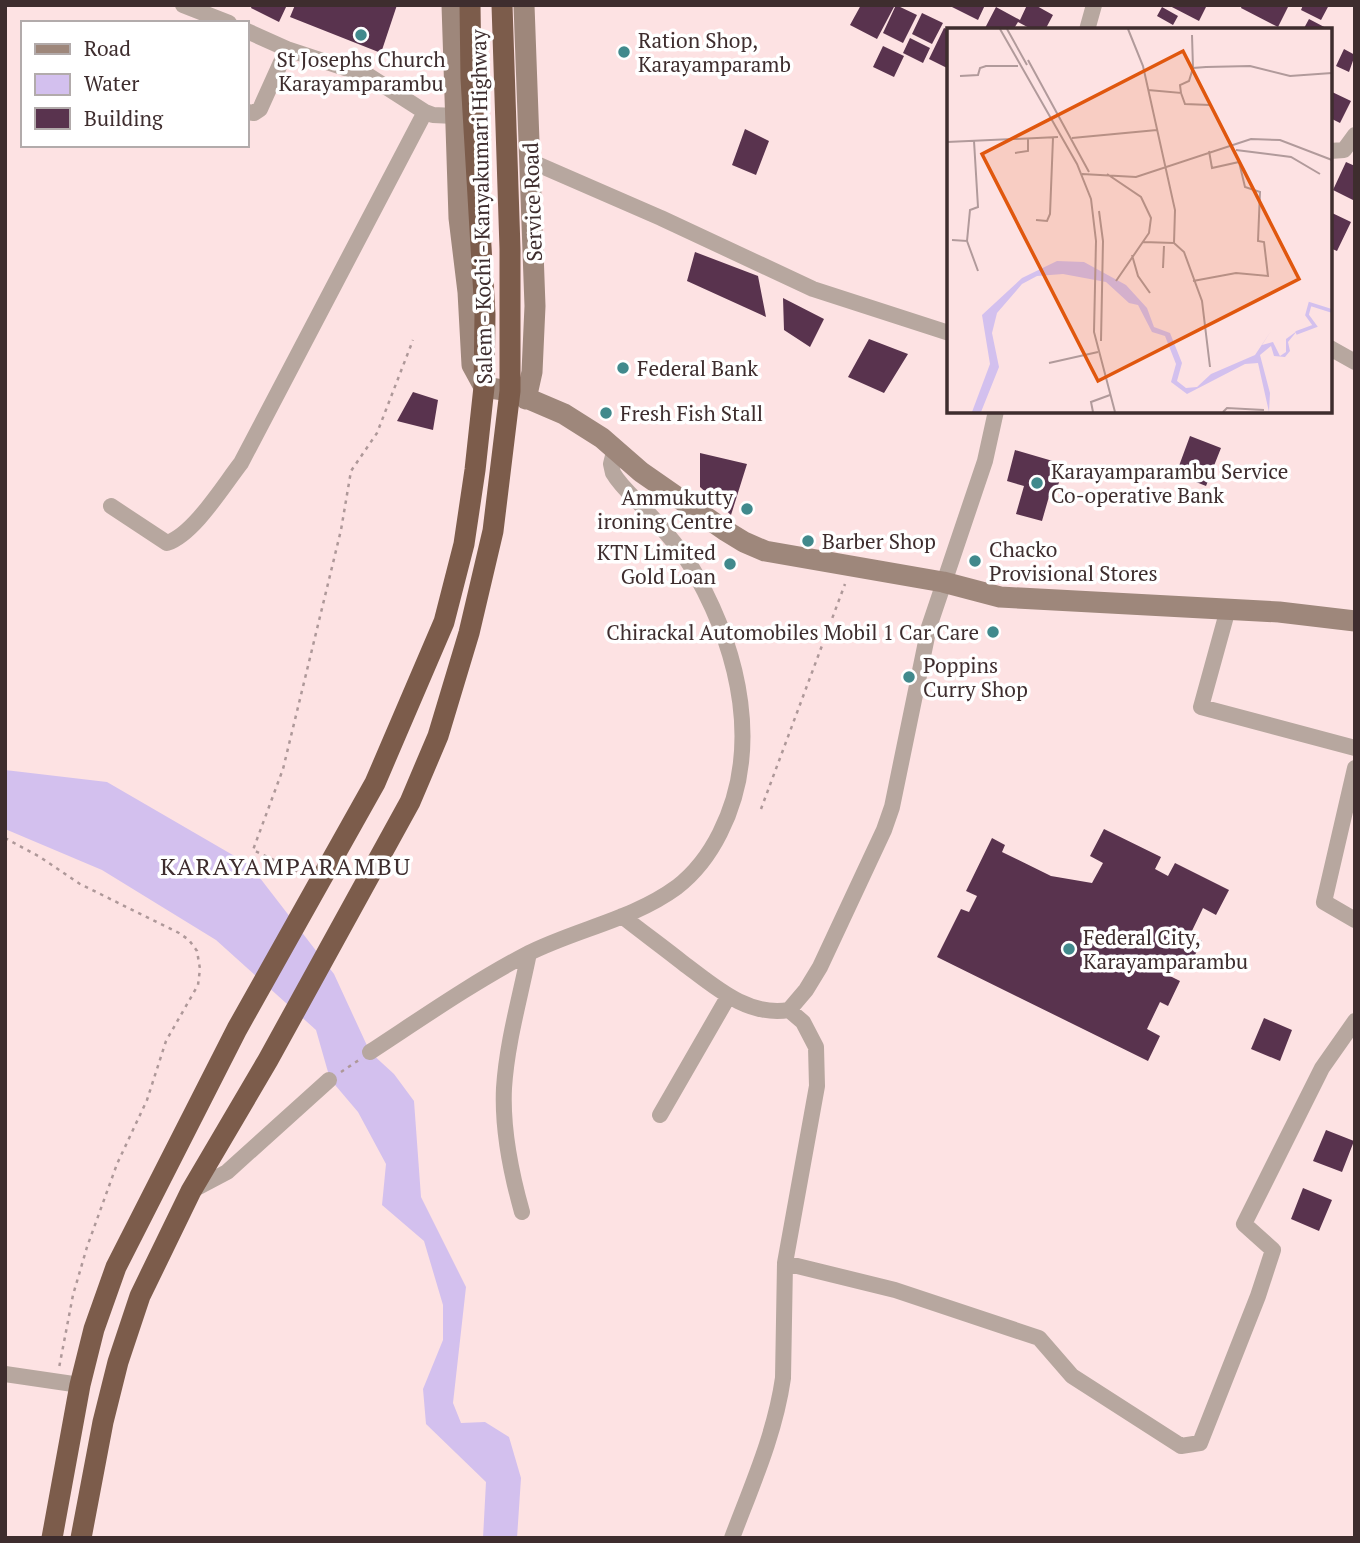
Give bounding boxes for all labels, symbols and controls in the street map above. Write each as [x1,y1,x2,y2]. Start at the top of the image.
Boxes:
legend [21,21,248,147]
place label: Ration Shop, Karayamparamb [638,26,791,78]
marker: St Josephs Church Karayamparambu [353,27,369,43]
inset map [947,28,1332,413]
street label: Salem - Kochi - Kanyakumari Highway [464,29,498,385]
text: Road [84,34,131,62]
marker: Ration Shop, Karayamparamb [616,44,632,60]
place label: St Josephs Church Karayamparambu [276,45,446,97]
text: Water [84,69,139,97]
text: Building [84,104,164,132]
street label: Service Road [516,142,548,262]
place label: Federal Bank [637,354,758,382]
marker: Federal Bank [615,360,631,376]
place label: Fresh Fish Stall [620,399,763,427]
marker: Fresh Fish Stall [598,405,614,421]
place label: Karayamparambu Service Co-operative Bank [1051,457,1288,509]
marker: Karayamparambu Service Co-operative Bank [1029,475,1045,491]
place label: Ammukutty ironing Centre [597,483,733,535]
marker: Ammukutty ironing Centre [739,501,755,517]
place label: Barber Shop [822,527,936,555]
marker: Barber Shop [800,533,816,549]
place label: Chacko Provisional Stores [989,535,1158,587]
place label: KTN Limited Gold Loan [597,538,717,590]
marker: Chacko Provisional Stores [967,553,983,569]
marker: KTN Limited Gold Loan [722,556,738,572]
place label: Chirackal Automobiles Mobil 1 Car Care [606,618,979,646]
marker: Chirackal Automobiles Mobil 1 Car Care [985,624,1001,640]
place label: Poppins Curry Shop [923,651,1028,703]
marker: Poppins Curry Shop [901,669,917,685]
district label: KARAYAMPARAMBU [160,850,412,882]
place label: Federal City, Karayamparambu [1083,923,1248,975]
marker: Federal City, Karayamparambu [1061,941,1077,957]

